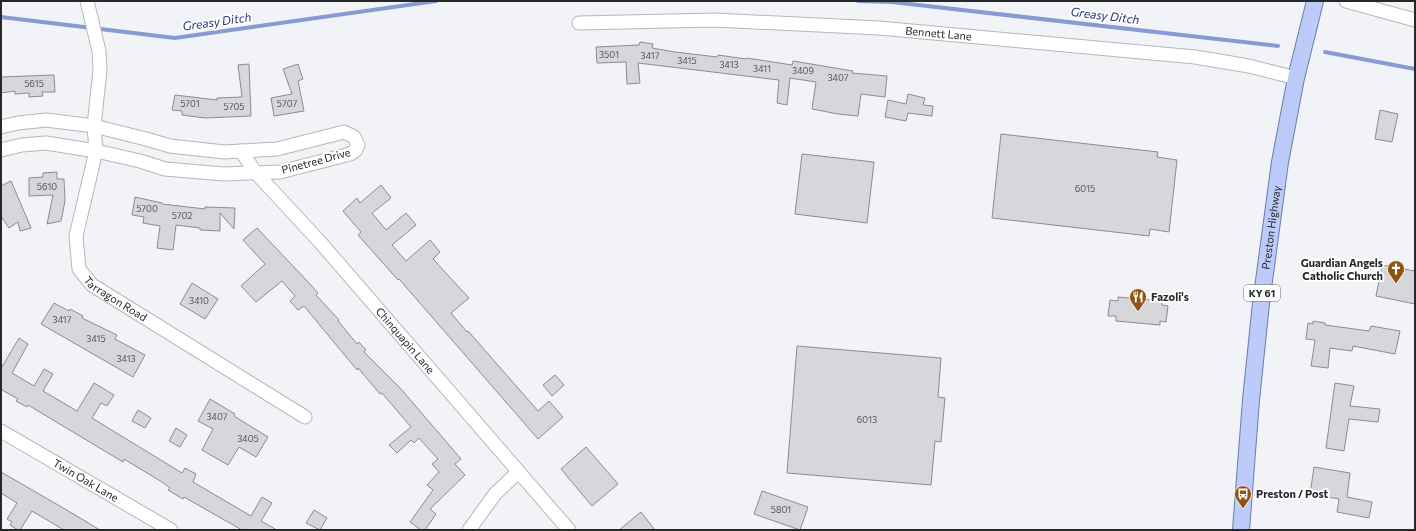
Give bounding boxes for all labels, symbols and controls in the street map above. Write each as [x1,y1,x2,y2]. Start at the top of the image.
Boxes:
water label: Greasy Ditch [1070,4,1140,26]
water label: Greasy Ditch [182,9,252,33]
street label: Bennett Lane [905,23,973,42]
house number: 3501 [599,49,619,60]
house number: 3417 [641,50,660,61]
house number: 3415 [677,55,697,66]
house number: 3413 [719,59,739,70]
house number: 3411 [753,63,771,74]
house number: 3409 [792,65,814,76]
house number: 3407 [827,72,849,83]
house number: 5615 [24,78,44,89]
house number: 5701 [180,98,200,109]
house number: 5707 [277,98,297,109]
house number: 5705 [224,101,244,112]
street label: Pinetree Drive [280,145,352,176]
house number: 5610 [37,181,57,192]
house number: 6015 [1075,183,1095,194]
street label: Preston Highway [1259,184,1283,270]
house number: 5700 [136,203,158,214]
house number: 5702 [172,210,192,221]
place label: Guardian Angels Catholic Church [1301,256,1383,282]
church icon: Guardian Angels Catholic Church [1386,259,1406,284]
street label: Tarragon Road [81,273,150,324]
road number: KY 61 [1244,285,1280,301]
restaurant icon: Fazoli's [1128,287,1148,312]
place label: Fazoli's [1151,290,1189,303]
house number: 3410 [189,295,209,306]
street label: Chinquapin Lane [373,304,438,376]
house number: 3417 [53,314,72,325]
house number: 3415 [86,333,106,344]
house number: 3413 [116,353,136,364]
house number: 3407 [206,411,228,422]
house number: 6013 [857,414,877,425]
house number: 3405 [237,433,259,444]
street label: Twin Oak Lane [51,456,121,504]
bus stop icon: Preston / Post [1233,484,1253,509]
place label: Preston / Post [1256,487,1329,500]
house number: 5801 [771,504,791,515]

